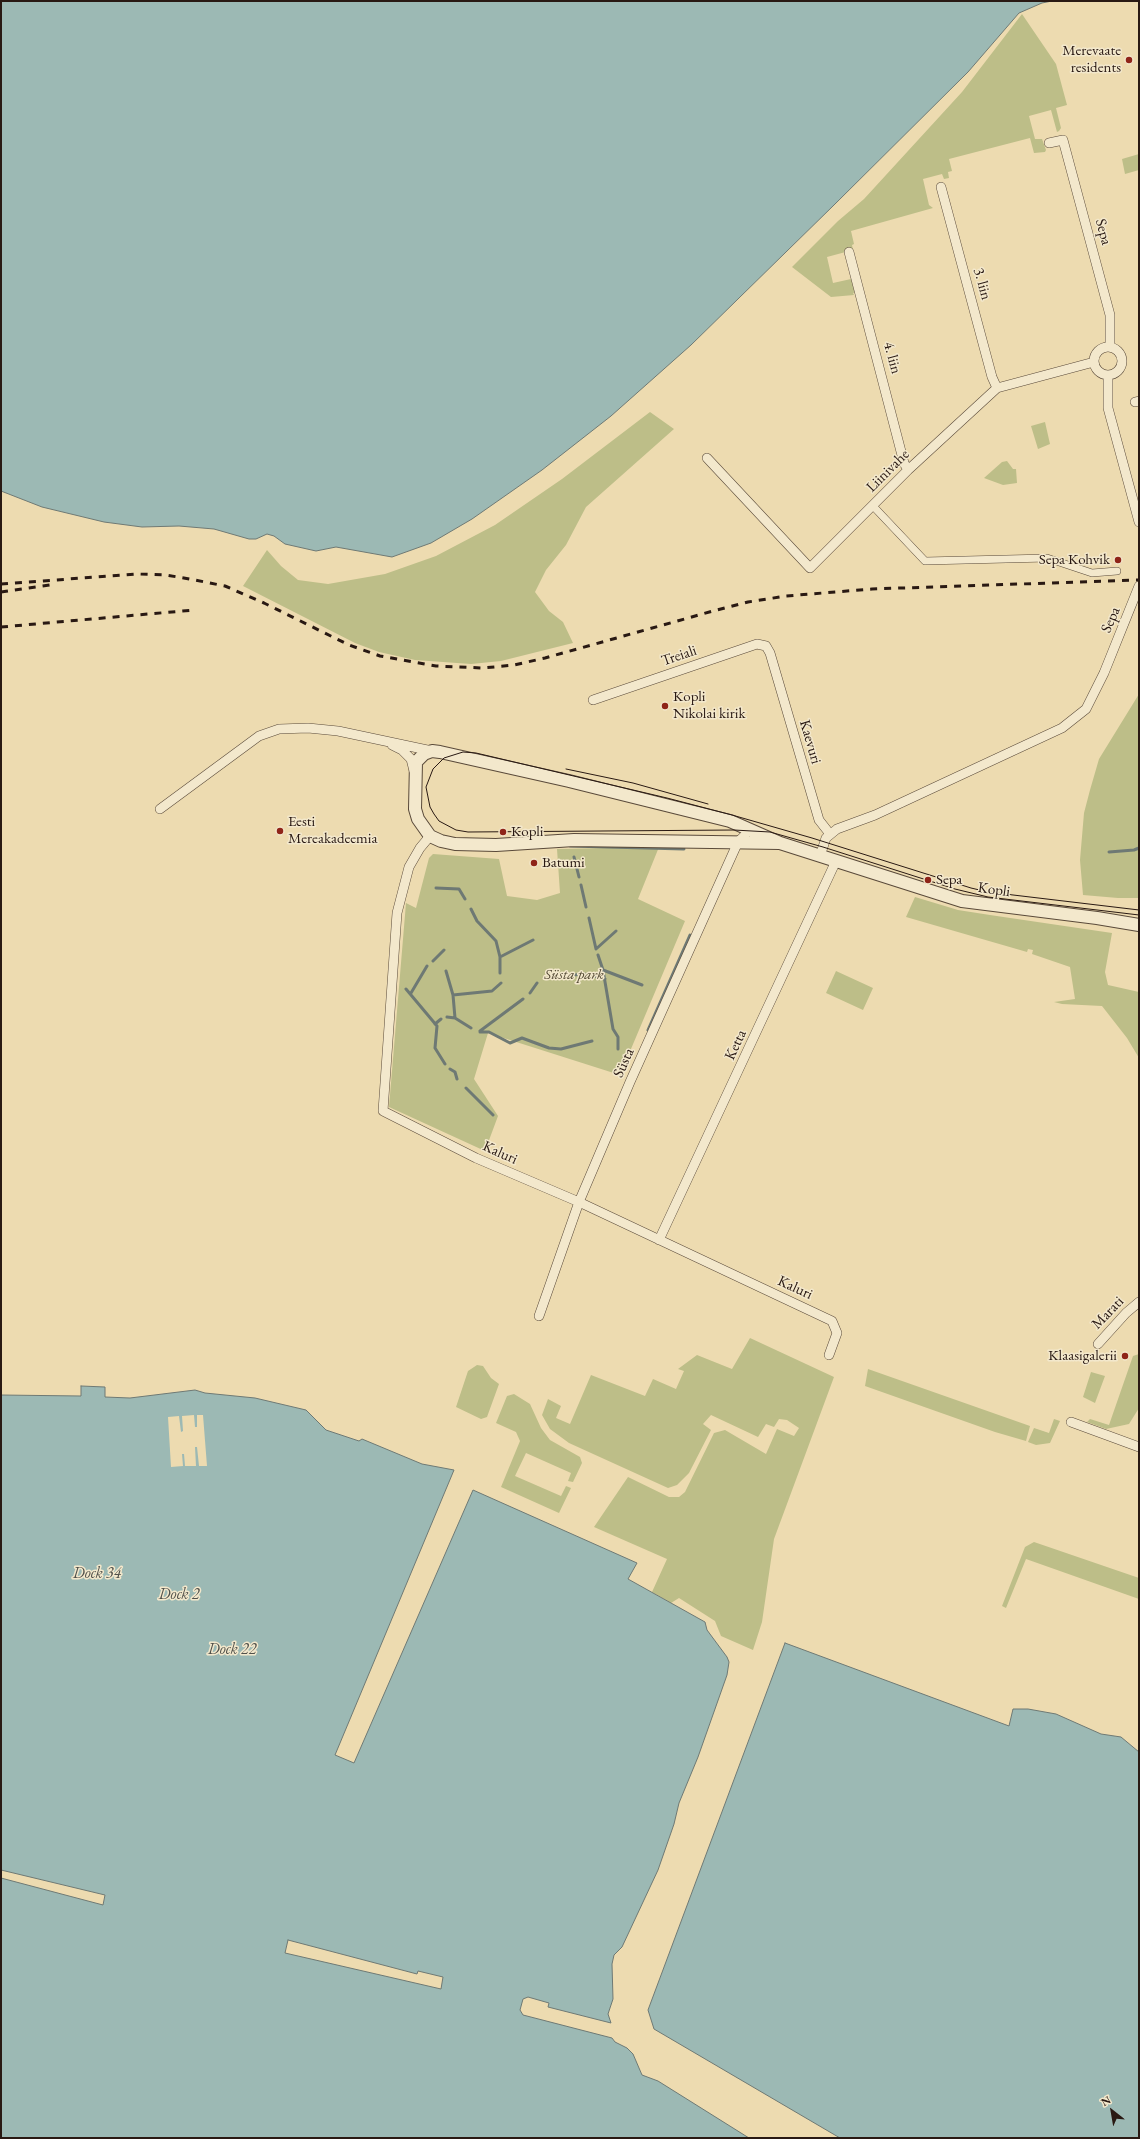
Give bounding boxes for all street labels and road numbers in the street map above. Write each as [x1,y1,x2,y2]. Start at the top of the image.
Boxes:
street label: Sepa [1091,217,1115,247]
street label: 3. liin [969,266,995,302]
street label: 4. liin [879,340,905,376]
street label: Liinivahe [863,446,913,496]
street label: Sepa [1098,604,1124,636]
street label: Treiali [659,642,699,670]
street label: Kaevuri [795,718,825,766]
street label: Kopli [977,879,1011,901]
street label: Ketta [721,1027,751,1063]
street label: Süsta [610,1045,638,1081]
street label: Kaluri [480,1137,520,1169]
street label: Kaluri [775,1272,815,1304]
street label: Marati [1088,1293,1128,1333]

